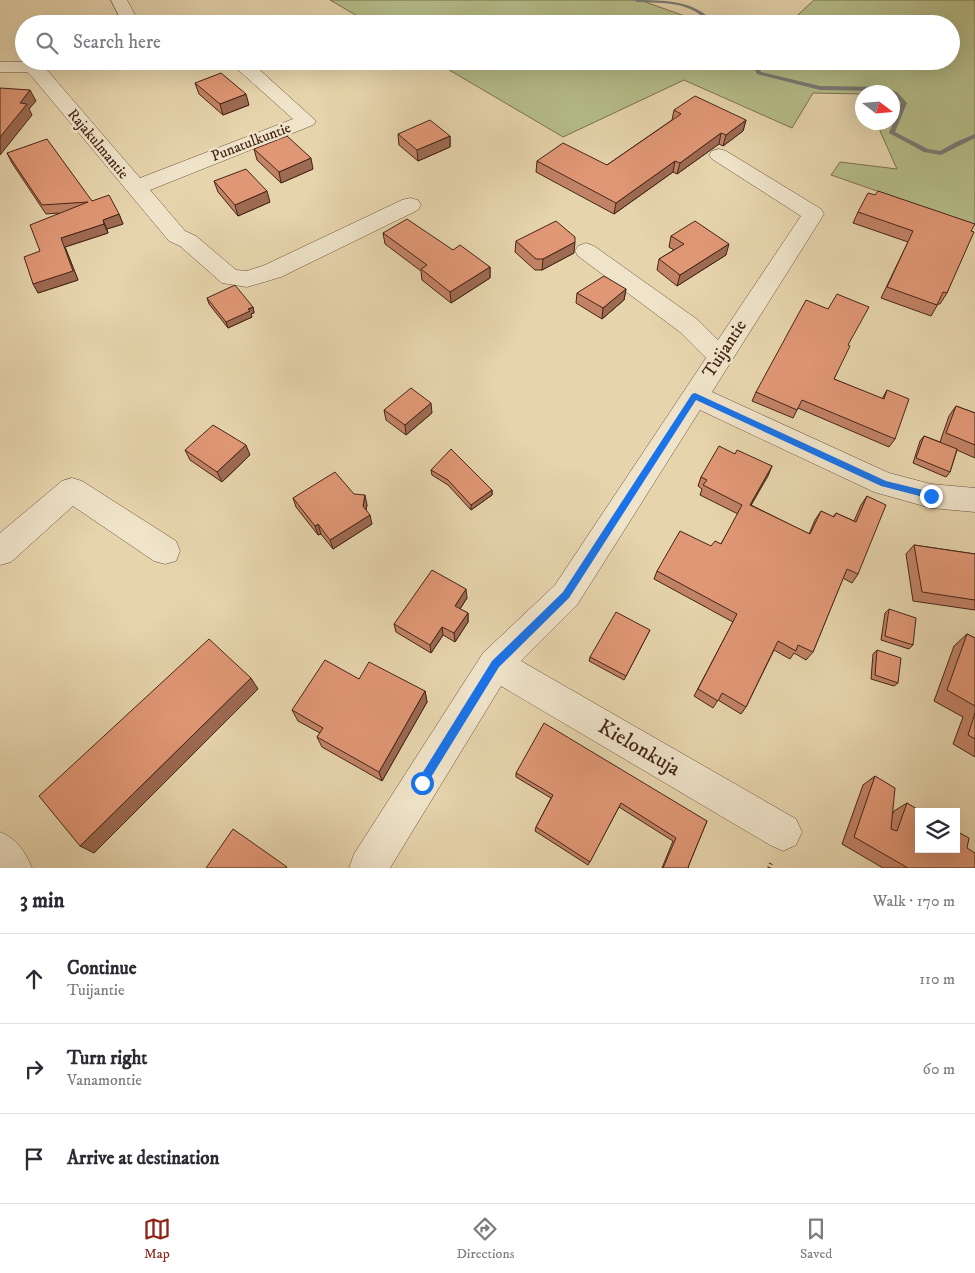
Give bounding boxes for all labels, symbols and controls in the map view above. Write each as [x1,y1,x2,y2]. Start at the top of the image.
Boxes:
search box [15,15,960,70]
icon: search [33,29,61,57]
text: Search here [73,31,161,54]
north arrow [855,85,900,130]
street label: Rajakulmantie [63,105,133,183]
street label: Punatulkuntie [208,118,294,166]
street label: Tuijantie [698,316,752,382]
route end [920,485,943,508]
street label: Kielonkuja [593,714,685,782]
route start [411,772,434,795]
map controls [915,808,960,853]
button: layers [915,808,960,853]
text: 3 min [20,888,65,914]
text: Walk · 170 m [873,891,955,911]
text: Continue [67,957,137,980]
icon: ahead [20,965,48,993]
text: 110 m [919,969,955,989]
text: Tuijantie [67,980,125,1000]
text: Turn right [67,1047,147,1070]
icon: right [20,1055,48,1083]
text: 60 m [923,1059,955,1079]
text: Vanamontie [67,1070,142,1090]
icon: arrive [20,1145,48,1173]
text: Arrive at destination [67,1147,219,1170]
tab: Map [143,1215,171,1263]
tab: Directions [456,1215,514,1263]
tab: Saved [800,1215,832,1263]

